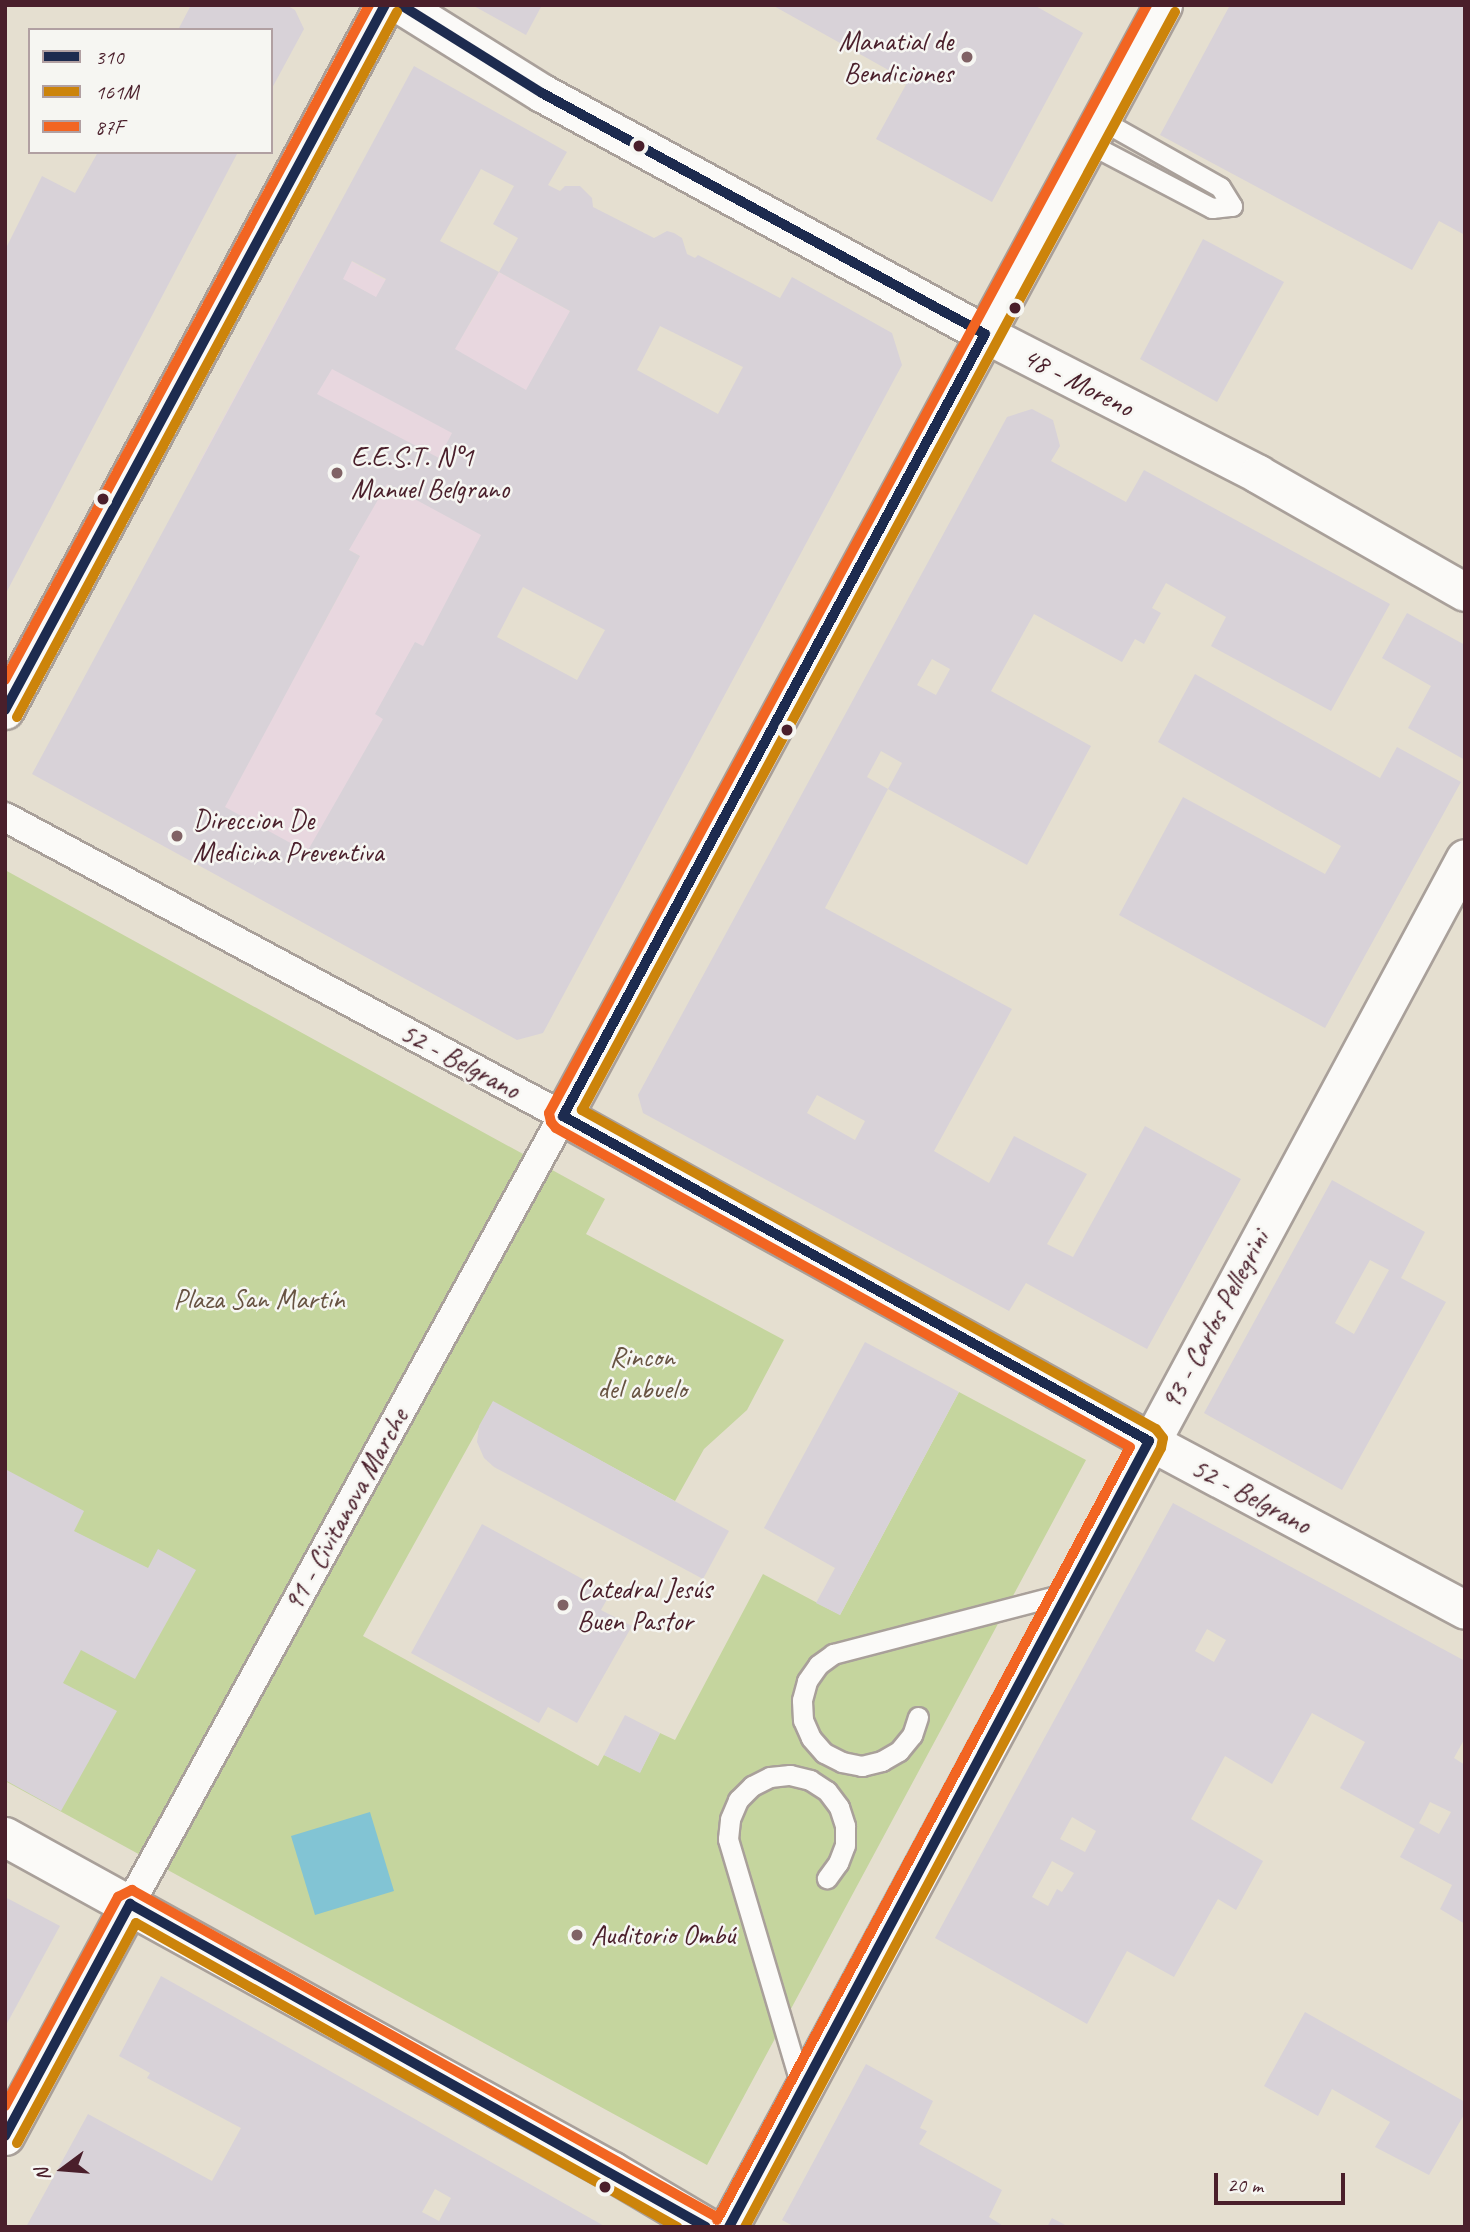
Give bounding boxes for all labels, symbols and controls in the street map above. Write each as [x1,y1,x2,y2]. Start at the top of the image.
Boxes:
place label: Manatial de Bendiciones [838,24,953,90]
legend [28,28,273,154]
text: 310 [95,44,123,70]
marker: Manatial de Bendiciones [959,49,975,65]
text: 161M [95,79,138,105]
text: 87F [95,114,123,140]
unlabelled marker [632,139,646,153]
unlabelled marker [1008,301,1022,315]
street label: 48 - Moreno [1017,340,1139,424]
place label: E.E.S.T. N°1 Manuel Belgrano [351,440,509,506]
marker: E.E.S.T. N°1 Manuel Belgrano [329,465,345,481]
unlabelled marker [96,492,110,506]
unlabelled marker [780,723,794,737]
place label: Direccion De Medicina Preventiva [193,803,384,869]
marker: Direccion De Medicina Preventiva [167,826,187,846]
street label: 52 - Belgrano [395,1016,525,1106]
street label: 93 - Carlos Pellegrini [1154,1225,1276,1415]
park label: Plaza San Martín [173,1282,345,1316]
park label: Rincon del abuelo [597,1340,687,1406]
street label: 91 - Civitanova Marche [277,1403,415,1617]
street label: 52 - Belgrano [1186,1451,1316,1541]
place label: Catedral Jesús Buen Pastor [577,1572,712,1638]
marker: Catedral Jesús Buen Pastor [555,1597,571,1613]
place label: Auditorio Ombú [591,1918,735,1952]
marker: Auditorio Ombú [569,1927,585,1943]
north arrow [28,2134,98,2204]
scale bar [1218,2158,1349,2202]
text: N [30,2166,56,2184]
text: 20 m [1227,2172,1263,2198]
unlabelled marker [598,2180,612,2194]

